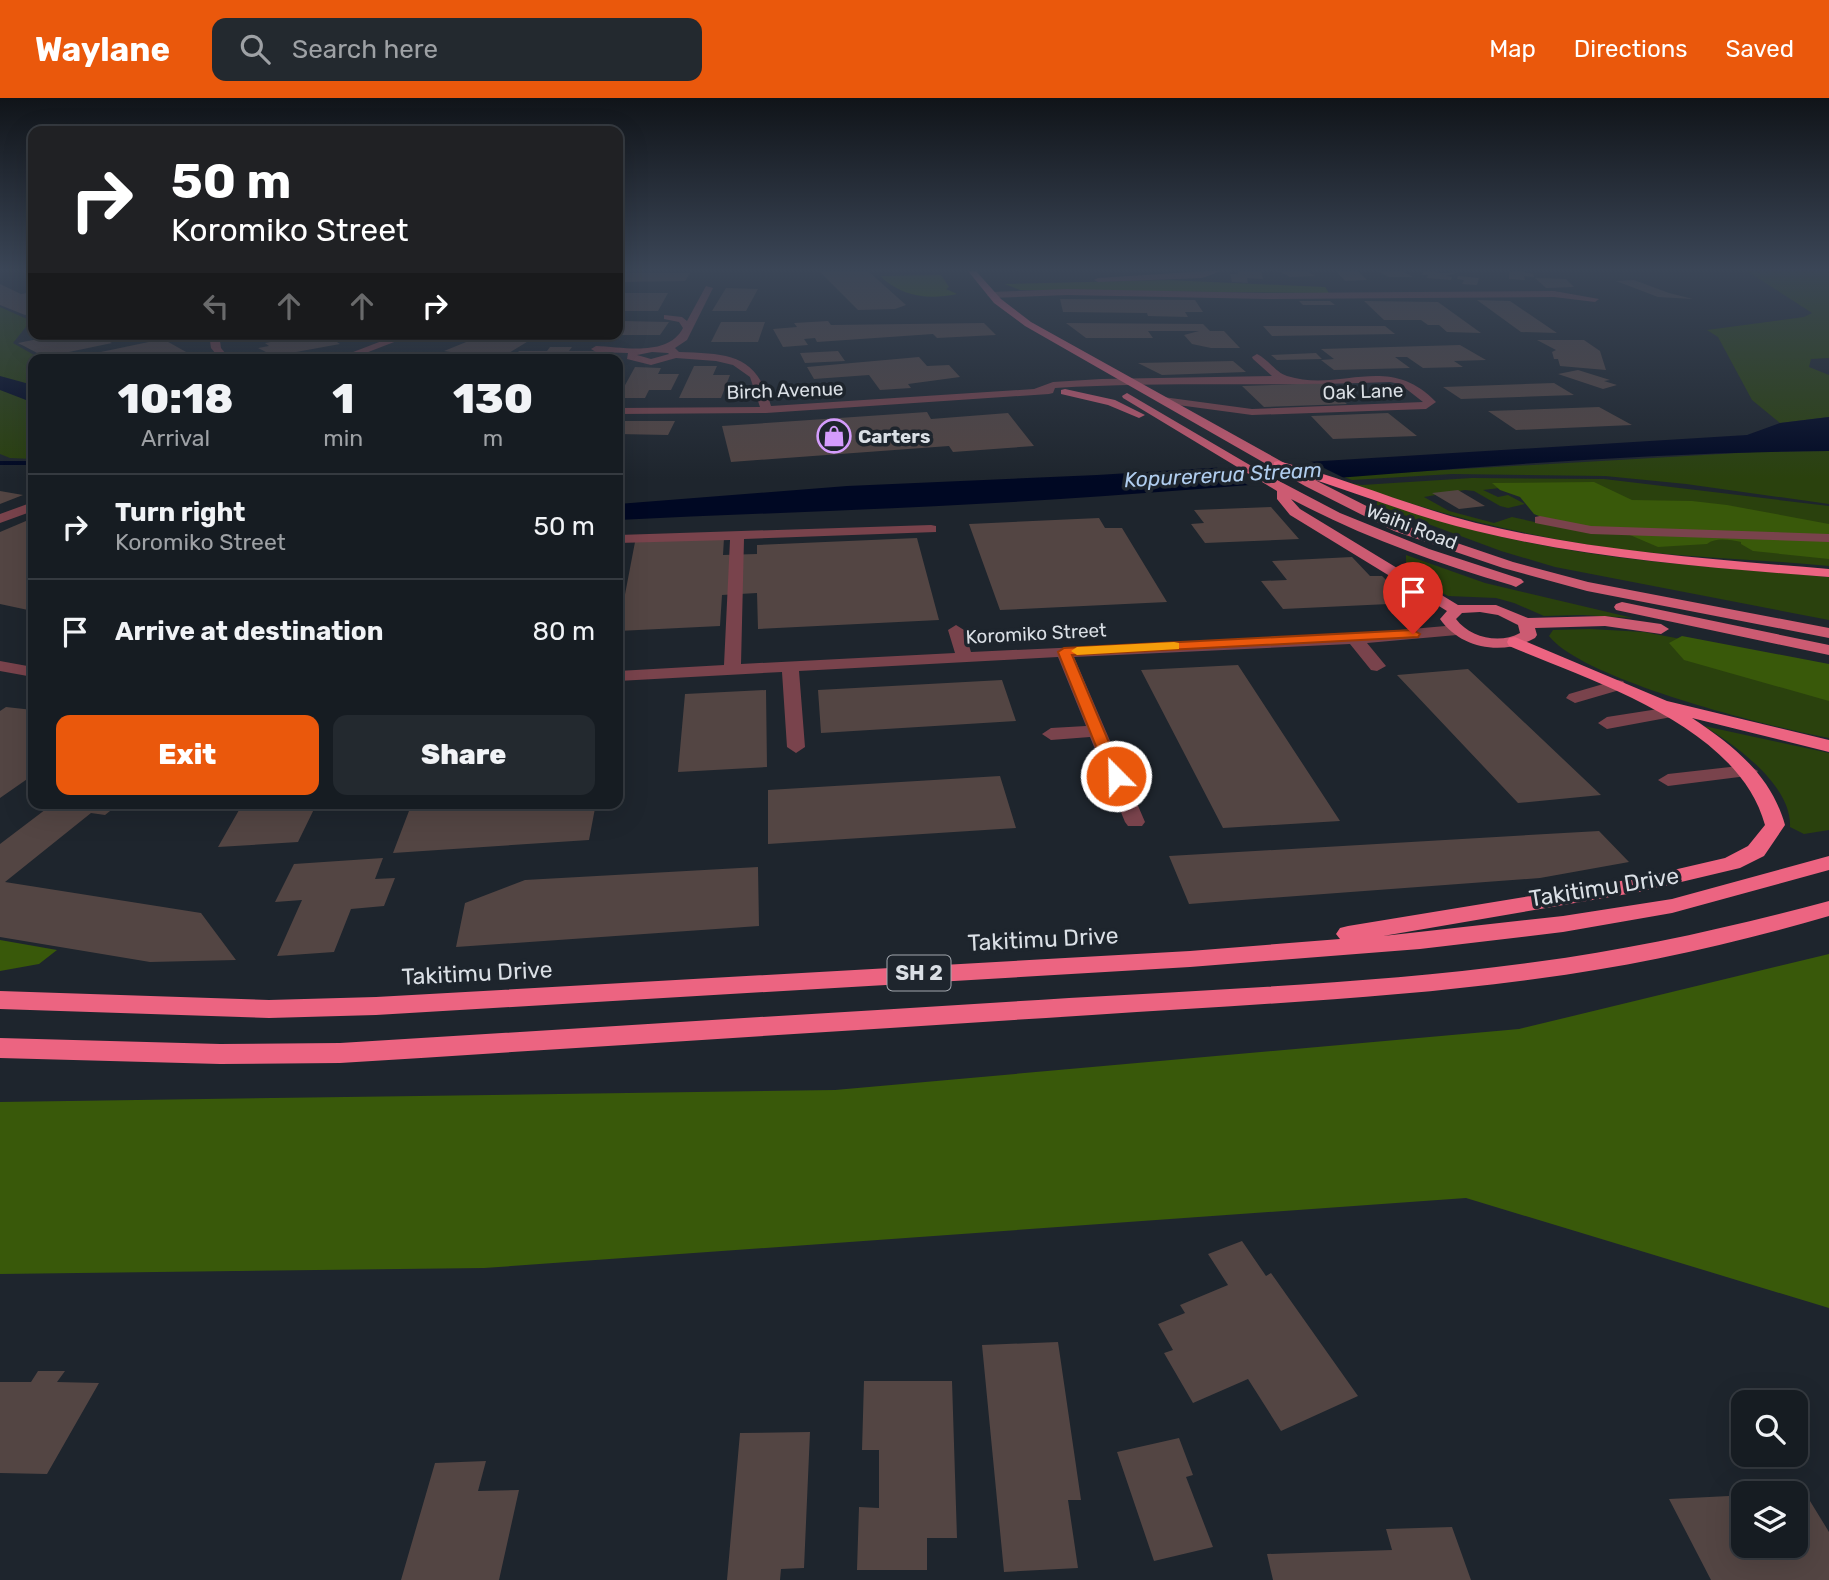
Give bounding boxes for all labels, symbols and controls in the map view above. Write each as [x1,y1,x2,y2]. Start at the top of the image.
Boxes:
search box [212,18,702,81]
text: Waylane [35,30,170,69]
icon: search [236,30,274,68]
text: Search here [292,34,438,65]
text: Map [1489,35,1536,63]
text: Directions [1574,35,1687,63]
text: Saved [1725,35,1794,63]
text: 50 m [171,152,291,210]
icon: right [56,154,147,245]
text: Koromiko Street [171,211,409,249]
icon: left [197,287,235,325]
icon: ahead [270,287,308,325]
icon: ahead [343,287,381,325]
icon: right [416,287,454,325]
text: 10:18 [118,374,233,424]
text: 1 [332,374,354,424]
text: 130 [453,374,533,424]
street label: Birch Avenue [726,377,844,404]
street label: Oak Lane [1322,379,1404,404]
shop icon: Carters [815,417,853,455]
text: Arrival [141,424,210,452]
text: min [323,424,363,452]
text: m [483,424,503,452]
place label: Carters [858,425,930,448]
water label: Kopurererua Stream [1124,457,1322,492]
text: Turn right [115,497,245,528]
street label: Waihi Road [1363,499,1461,554]
icon: right [56,508,94,546]
text: 50 m [534,511,595,542]
text: Koromiko Street [115,528,286,556]
pin [1383,562,1443,634]
icon: arrive [1394,573,1432,611]
icon: arrive [56,613,94,651]
text: Arrive at destination [115,616,383,647]
text: 80 m [532,616,595,647]
street label: Koromiko Street [965,618,1108,649]
button: Exit [56,715,319,795]
button: Share [333,715,595,795]
position arrow [1079,739,1153,813]
street label: Takitimu Drive [1527,861,1681,913]
street label: Takitimu Drive [967,921,1119,957]
street label: Takitimu Drive [401,955,553,991]
road number: SH 2 [888,956,950,990]
map controls [1731,1390,1808,1558]
button: search [1731,1390,1808,1467]
button: layers [1731,1481,1808,1558]

